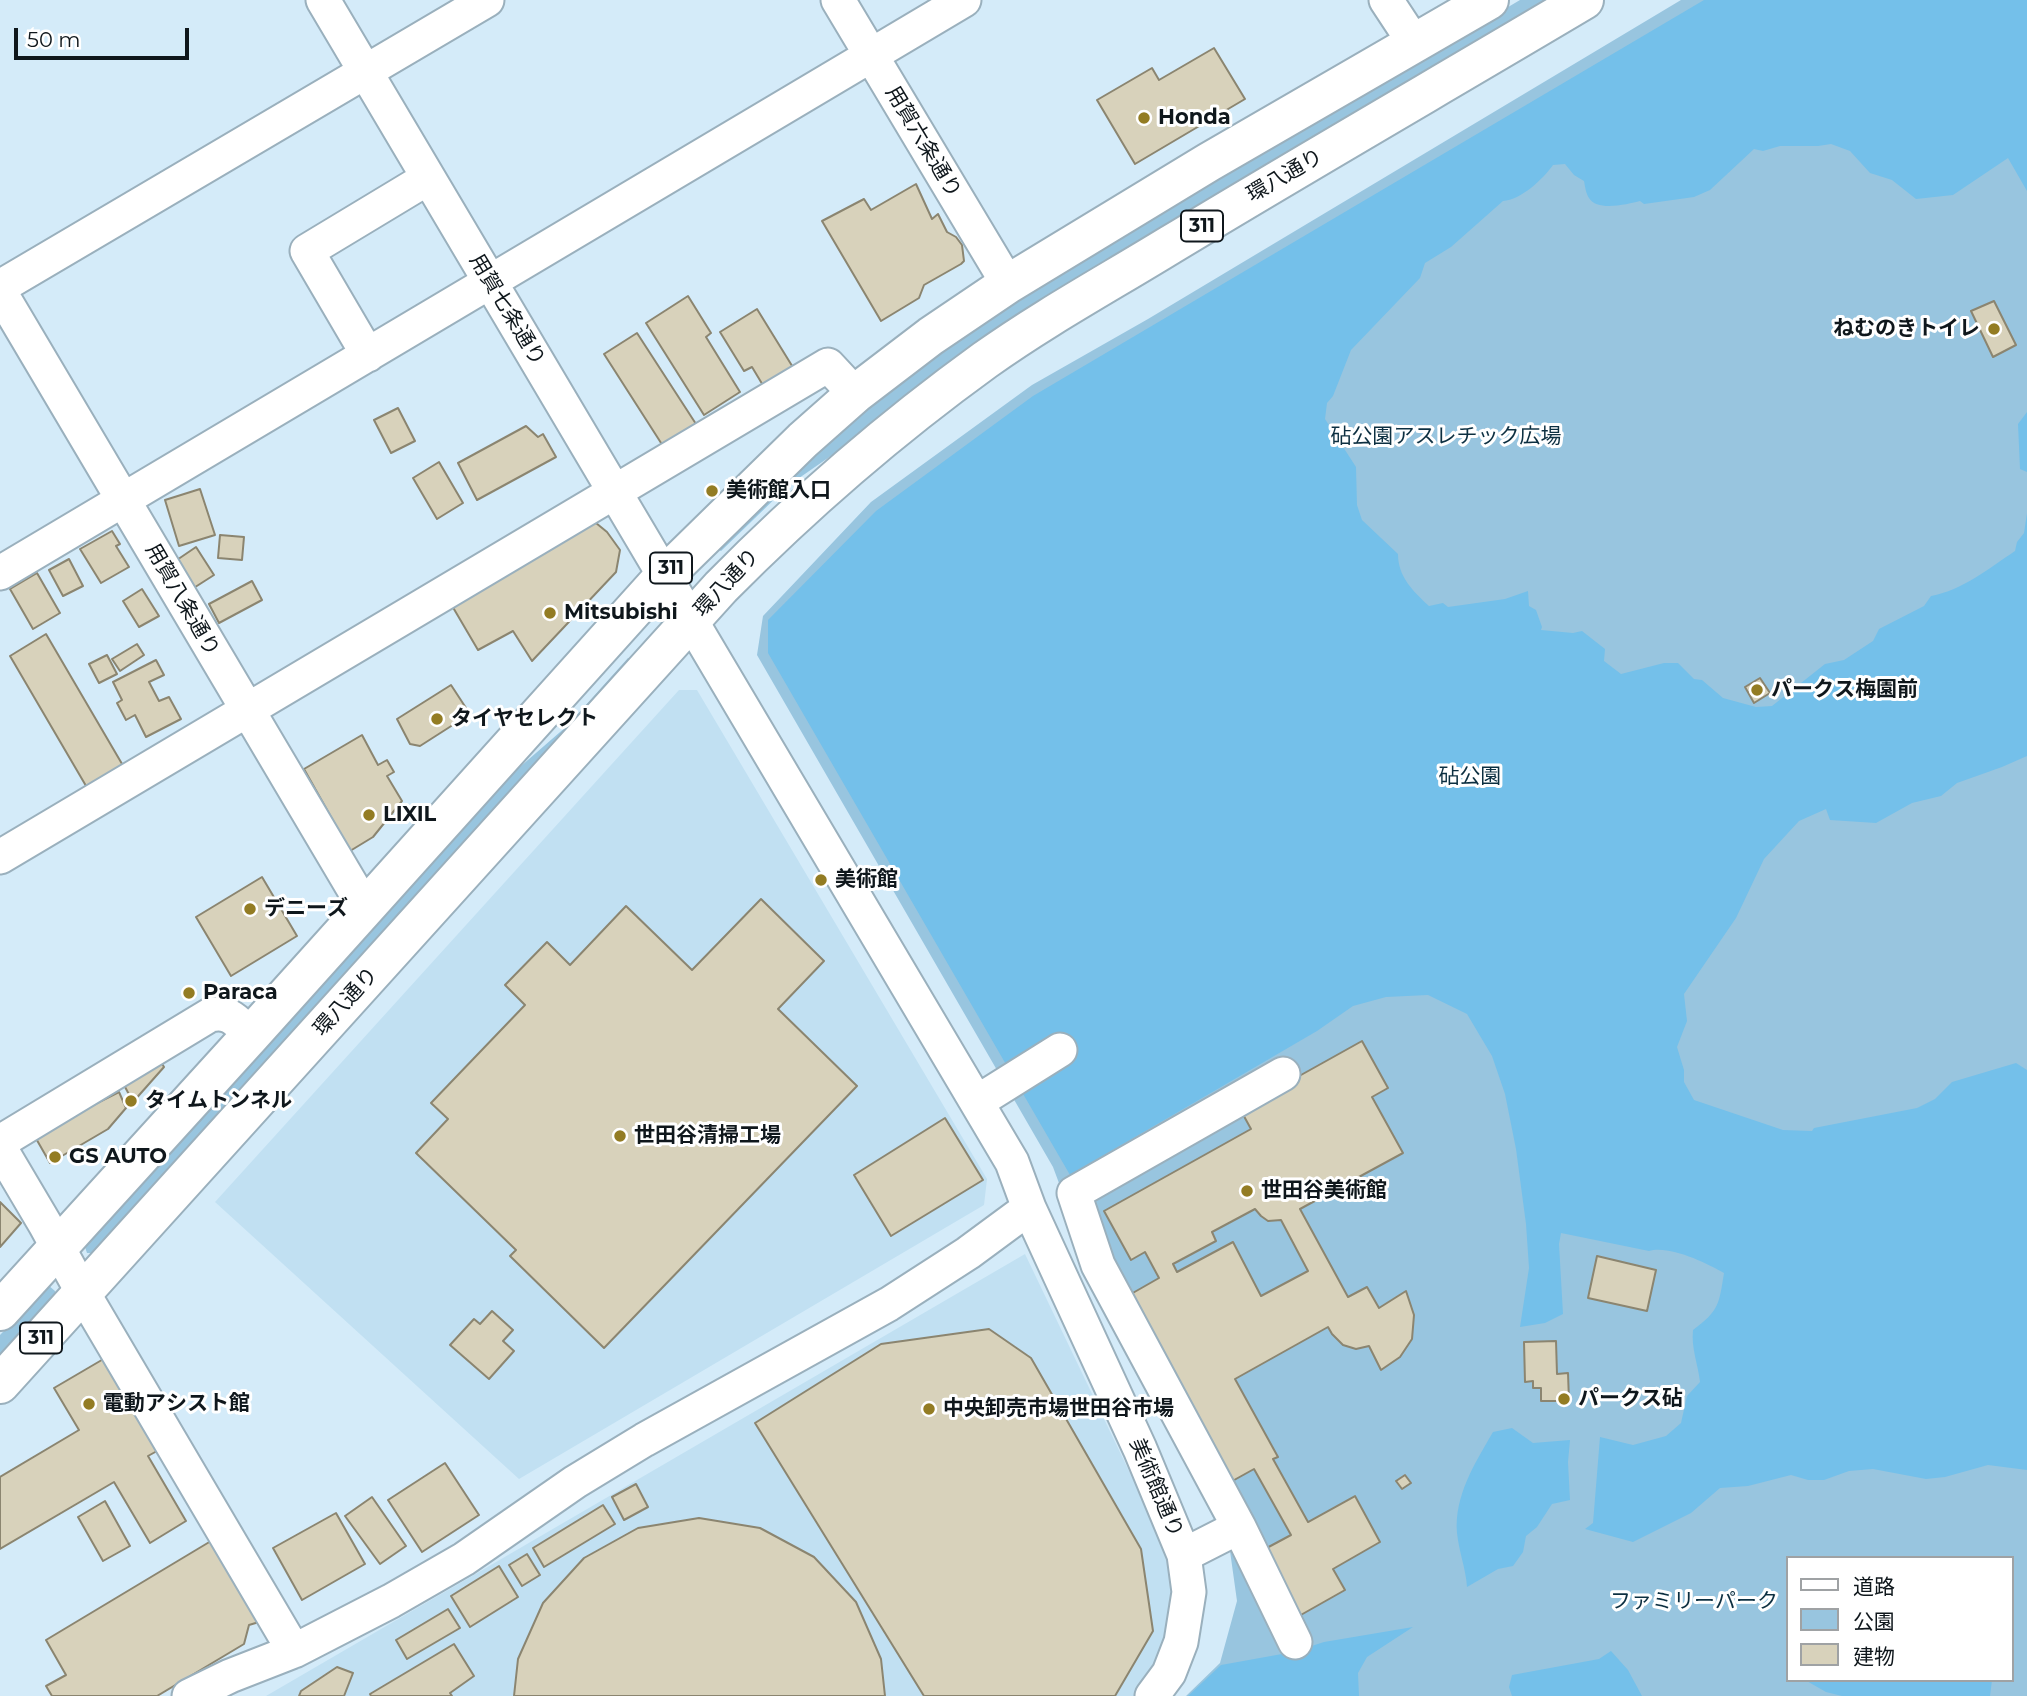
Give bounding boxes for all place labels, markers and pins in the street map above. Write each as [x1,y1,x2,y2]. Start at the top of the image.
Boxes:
place label: Honda [1158,105,1231,131]
marker: Honda [1136,110,1152,126]
place label: ねむのきトイレ [1833,316,1980,342]
marker: ねむのきトイレ [1986,321,2002,337]
place label: 美術館入口 [726,478,831,504]
marker: 美術館入口 [704,483,720,499]
place label: Mitsubishi [564,600,678,626]
marker: Mitsubishi [542,605,558,621]
place label: パークス梅園前 [1771,677,1918,703]
marker: パークス梅園前 [1749,682,1765,698]
place label: タイヤセレクト [451,706,598,732]
marker: タイヤセレクト [429,711,445,727]
place label: LIXIL [383,802,436,828]
marker: LIXIL [361,807,377,823]
place label: 美術館 [835,867,898,893]
marker: 美術館 [813,872,829,888]
place label: デニーズ [264,896,348,922]
marker: デニーズ [242,901,258,917]
place label: Paraca [203,980,278,1006]
marker: Paraca [181,985,197,1001]
place label: タイムトンネル [145,1088,292,1114]
marker: タイムトンネル [123,1093,139,1109]
place label: 世田谷清掃工場 [634,1123,781,1149]
marker: 世田谷清掃工場 [612,1128,628,1144]
place label: GS AUTO [69,1144,167,1170]
marker: GS AUTO [47,1149,63,1165]
place label: 世田谷美術館 [1261,1178,1387,1204]
marker: 世田谷美術館 [1239,1183,1255,1199]
place label: パークス砧 [1578,1386,1683,1412]
place label: 電動アシスト館 [103,1391,250,1417]
marker: パークス砧 [1556,1391,1572,1407]
marker: 電動アシスト館 [81,1396,97,1412]
place label: 中央卸売市場世田谷市場 [943,1396,1174,1422]
marker: 中央卸売市場世田谷市場 [921,1401,937,1417]

